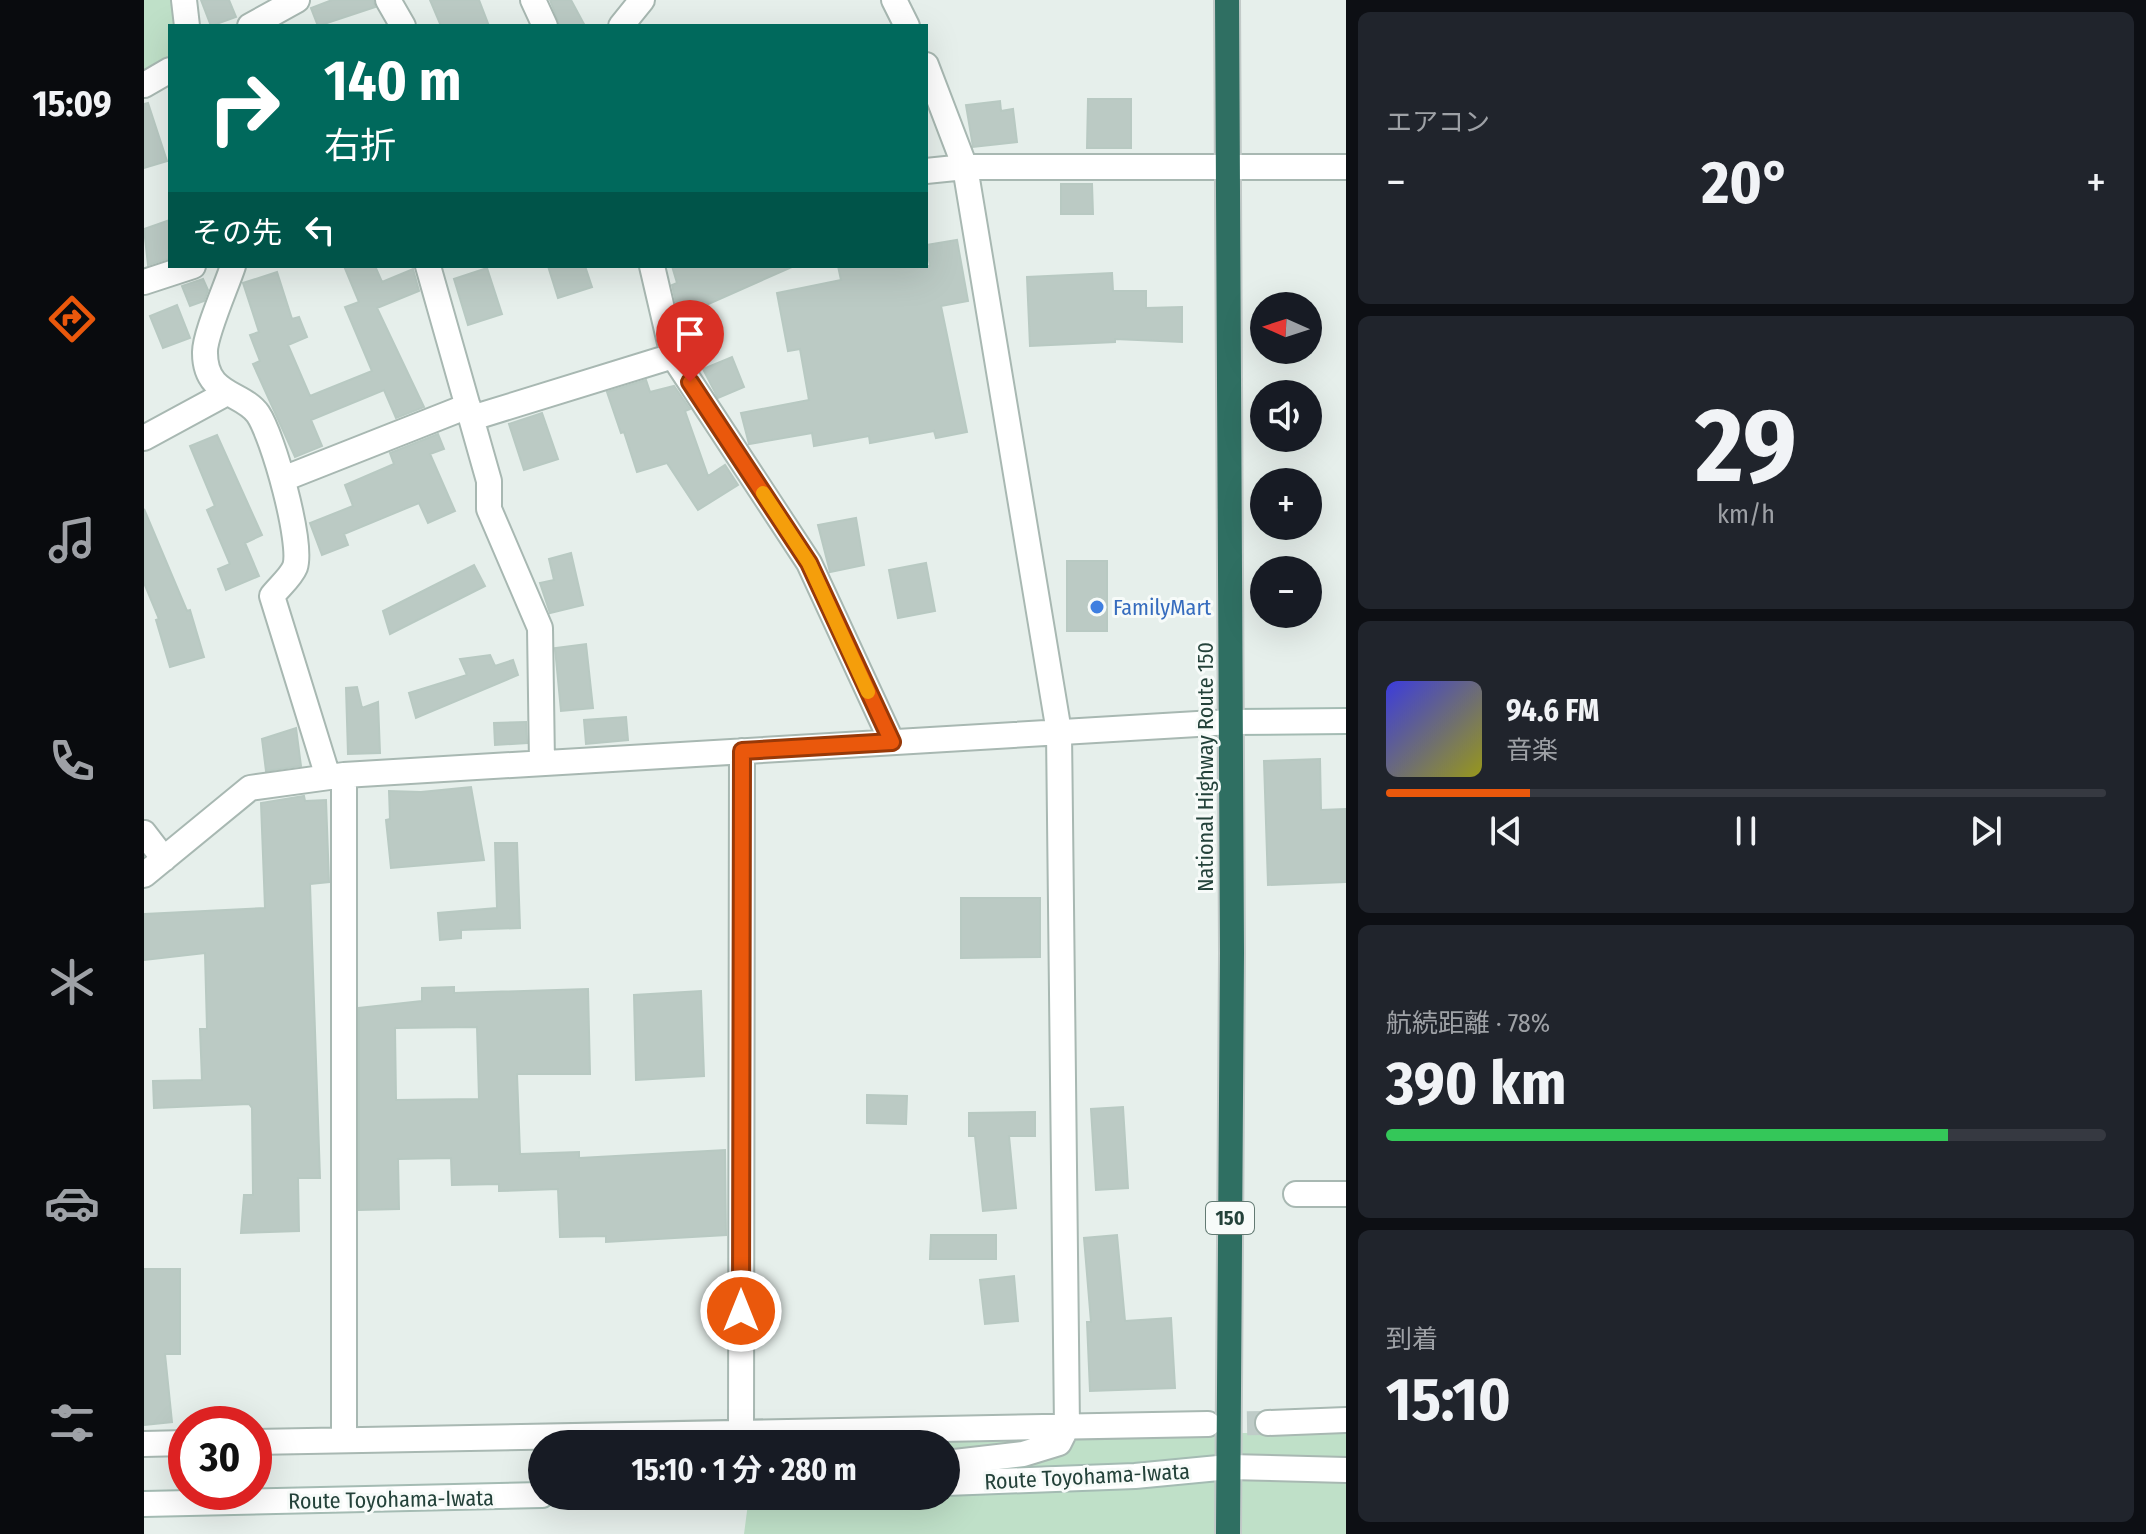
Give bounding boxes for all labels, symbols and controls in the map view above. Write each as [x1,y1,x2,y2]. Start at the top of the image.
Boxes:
text: 140 m [324,48,461,115]
icon: right [192,56,296,160]
text: 15:09 [32,82,112,126]
text: エアコン [1386,107,1490,138]
text: 右折 [324,124,396,168]
text: 20° [1702,147,1790,219]
text: − [1386,156,1406,209]
text: + [2086,156,2106,209]
icon: left [298,208,342,252]
text: その先 [192,215,282,251]
icon: directions [44,291,100,347]
north arrow [1250,292,1322,364]
map controls [1250,292,1322,628]
pin [656,300,724,382]
icon: arrive [668,312,712,356]
button: sound [1250,380,1322,452]
text: 29 [1695,384,1797,509]
button: + [1250,468,1322,540]
text: km/h [1717,499,1775,530]
icon: music [44,512,100,568]
button: − [1250,556,1322,628]
place label: FamilyMart [1113,594,1212,621]
marker: FamilyMart [1088,598,1106,616]
street label: National Highway Route 150 [1192,642,1219,892]
text: 94.6 FM [1506,693,1599,729]
icon: phone [44,733,100,789]
text: 音楽 [1506,735,1558,766]
icon: previous [1484,809,1528,853]
icon: pause [1724,809,1768,853]
icon: next [1964,809,2008,853]
icon: climate [44,954,100,1010]
text: 航続距離 · 78% [1386,1008,1550,1039]
text: 390 km [1386,1048,1566,1120]
icon: car [44,1175,100,1231]
road number: 150 [1206,1202,1254,1234]
position arrow [699,1269,783,1353]
text: 到着 [1386,1324,1438,1355]
text: 15:10 [1386,1364,1511,1436]
icon: filters [44,1395,100,1451]
speed limit sign: 30 [168,1406,272,1510]
text: 15:10 · 1 分 · 280 m [631,1452,857,1488]
street label: Route Toyohama-Iwata [984,1458,1191,1495]
street label: Route Toyohama-Iwata [288,1484,494,1515]

